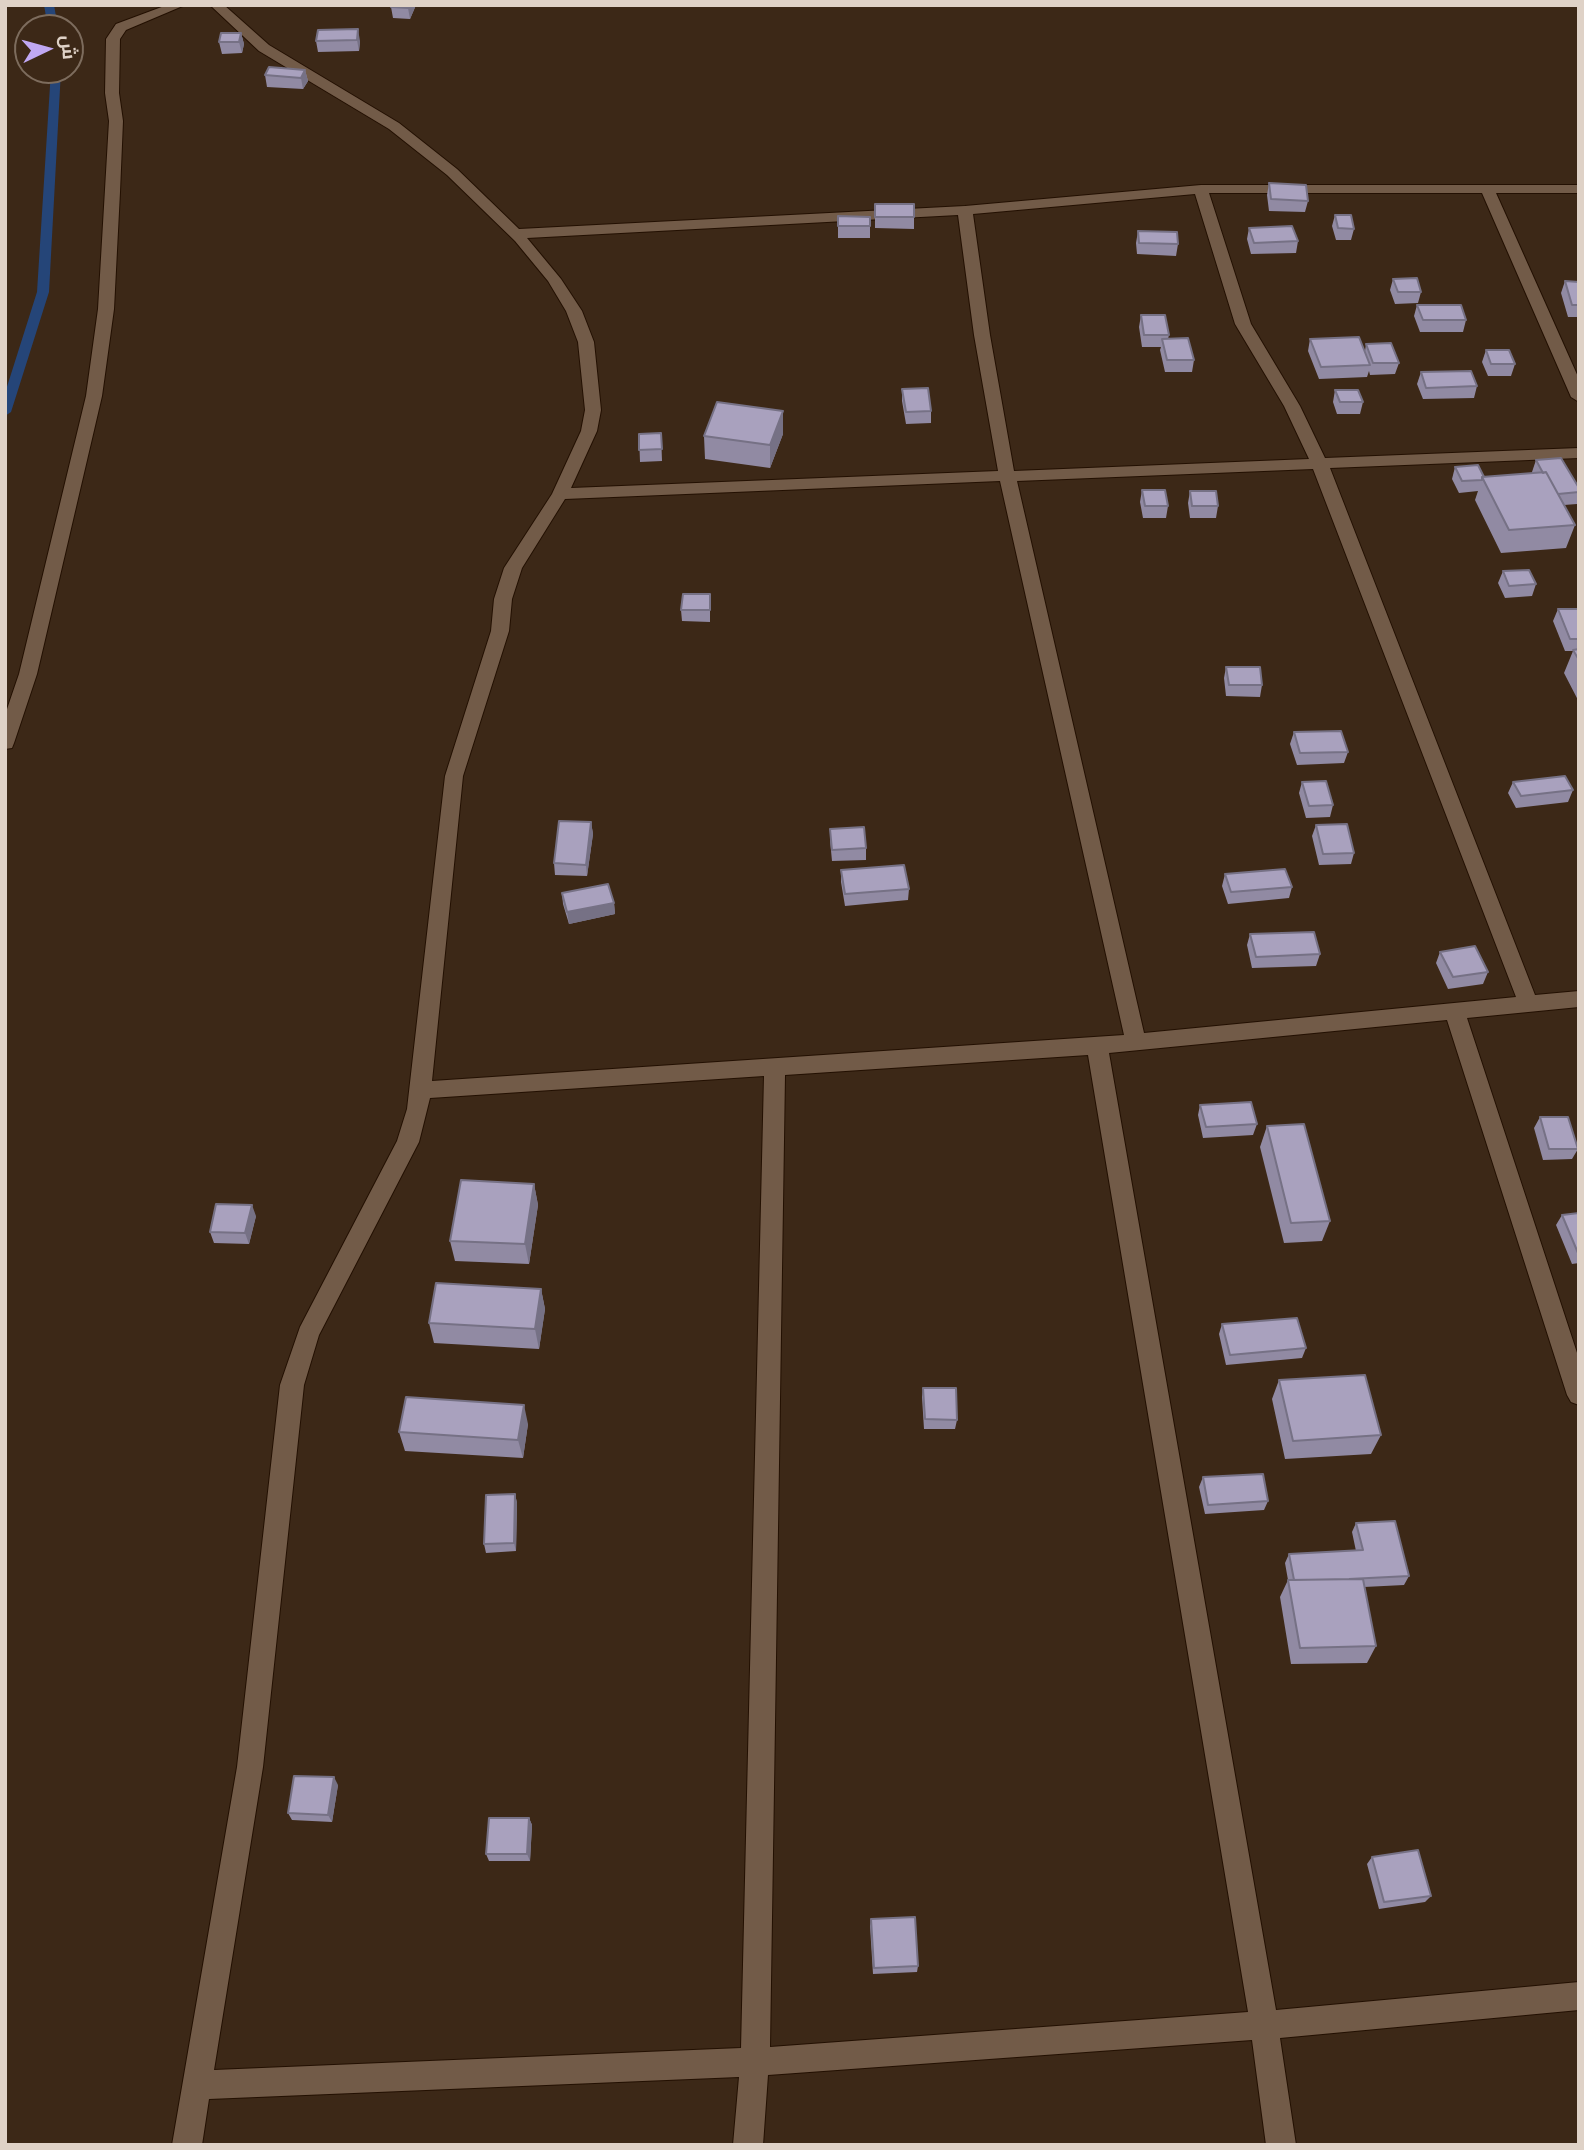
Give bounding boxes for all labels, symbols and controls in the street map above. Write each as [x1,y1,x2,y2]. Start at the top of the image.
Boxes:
north arrow [14,14,84,84]
text: ش [56,34,81,60]

